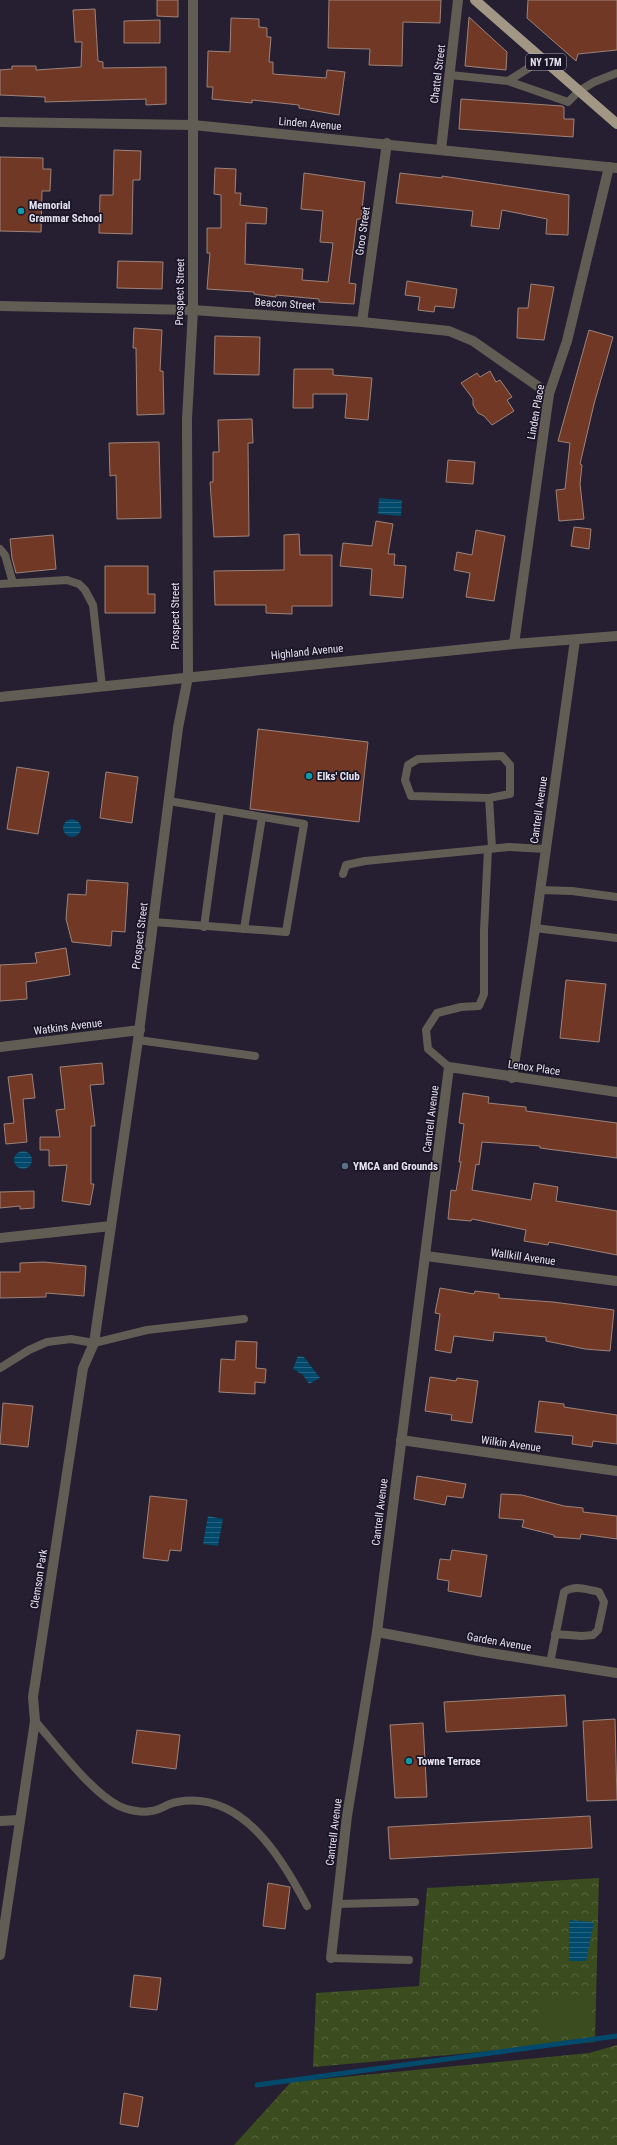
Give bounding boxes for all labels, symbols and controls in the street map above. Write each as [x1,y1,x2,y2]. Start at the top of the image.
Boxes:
street label: Chattel Street [428,44,448,104]
road number: NY 17M [526,54,566,70]
street label: Linden Avenue [278,115,342,133]
place label: Memorial Grammar School [29,199,102,225]
marker: Memorial Grammar School [16,206,26,216]
street label: Groo Street [353,206,373,256]
street label: Prospect Street [173,258,187,326]
street label: Beacon Street [254,295,316,313]
street label: Linden Place [525,383,547,441]
street label: Prospect Street [169,582,182,650]
street label: Highland Avenue [270,642,344,662]
place label: Elks' Club [317,770,360,783]
marker: Elks' Club [304,771,314,781]
street label: Cantrell Avenue [528,776,550,844]
street label: Prospect Street [129,902,151,970]
street label: Watkins Avenue [33,1016,103,1038]
street label: Lenox Place [507,1058,561,1078]
street label: Cantrell Avenue [420,1085,442,1153]
place label: YMCA and Grounds [353,1160,438,1173]
marker: YMCA and Grounds [340,1161,350,1171]
street label: Wallkill Avenue [490,1246,556,1268]
street label: Wilkin Avenue [480,1433,542,1455]
street label: Cantrell Avenue [369,1478,391,1546]
street label: Clemson Park [28,1548,50,1610]
street label: Garden Avenue [466,1630,532,1654]
place label: Towne Terrace [417,1755,481,1768]
marker: Towne Terrace [404,1756,414,1766]
street label: Cantrell Avenue [323,1798,345,1866]

